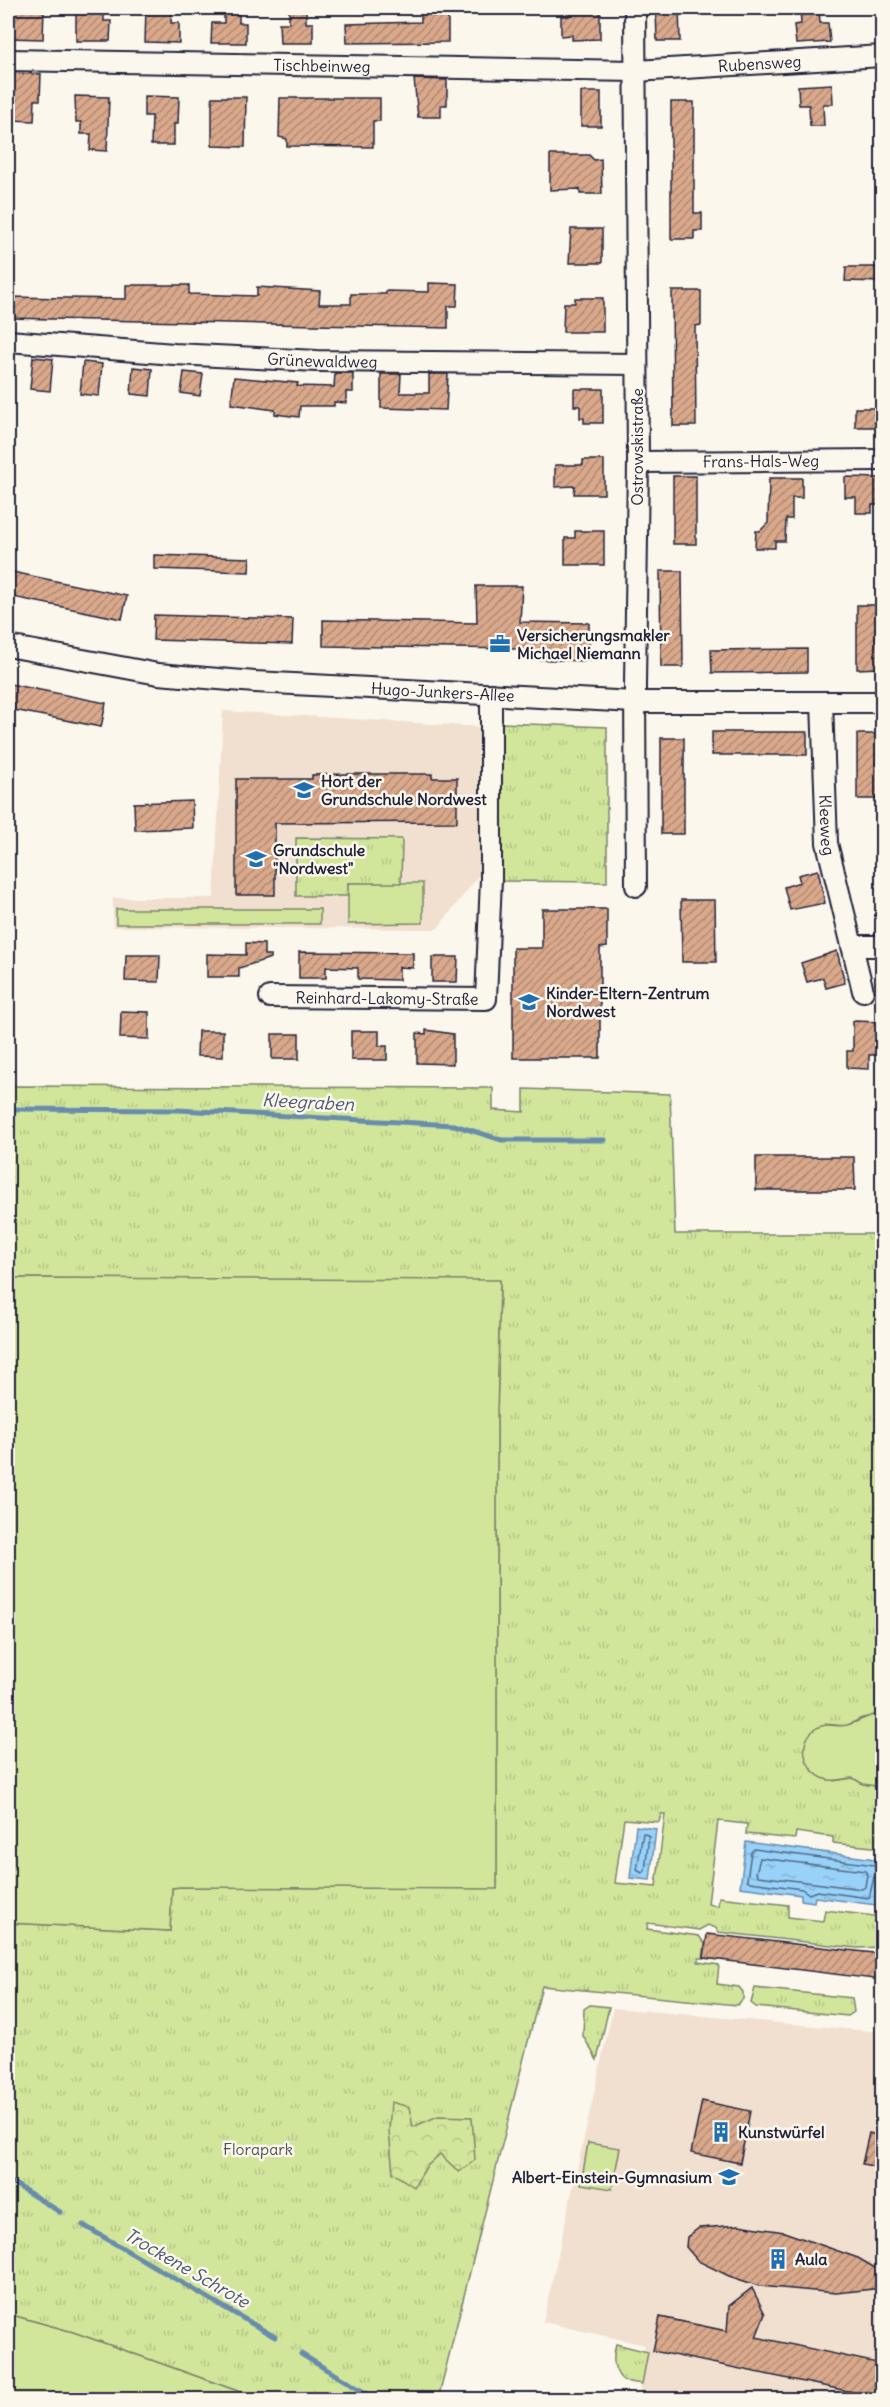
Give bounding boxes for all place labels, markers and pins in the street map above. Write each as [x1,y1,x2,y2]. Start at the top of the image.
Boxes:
place label: Versicherungsmakler Michael Niemann [517,625,670,663]
office icon: Versicherungsmakler Michael Niemann [488,632,512,656]
place label: Hort der Grundschule Nordwest [321,771,487,809]
school or university icon: Hort der Grundschule Nordwest [292,778,316,802]
place label: Grundschule "Nordwest" [273,840,366,878]
school or university icon: Grundschule "Nordwest" [244,847,268,871]
place label: Kinder-Eltern-Zentrum Nordwest [546,983,710,1021]
school or university icon: Kinder-Eltern-Zentrum Nordwest [517,990,541,1014]
building icon: Kunstwürfel [709,2120,733,2144]
place label: Kunstwürfel [738,2122,824,2142]
school or university icon: Albert-Einstein-Gymnasium [717,2165,741,2189]
place label: Albert-Einstein-Gymnasium [512,2167,712,2188]
building icon: Aula [766,2247,790,2271]
place label: Aula [795,2249,827,2269]

